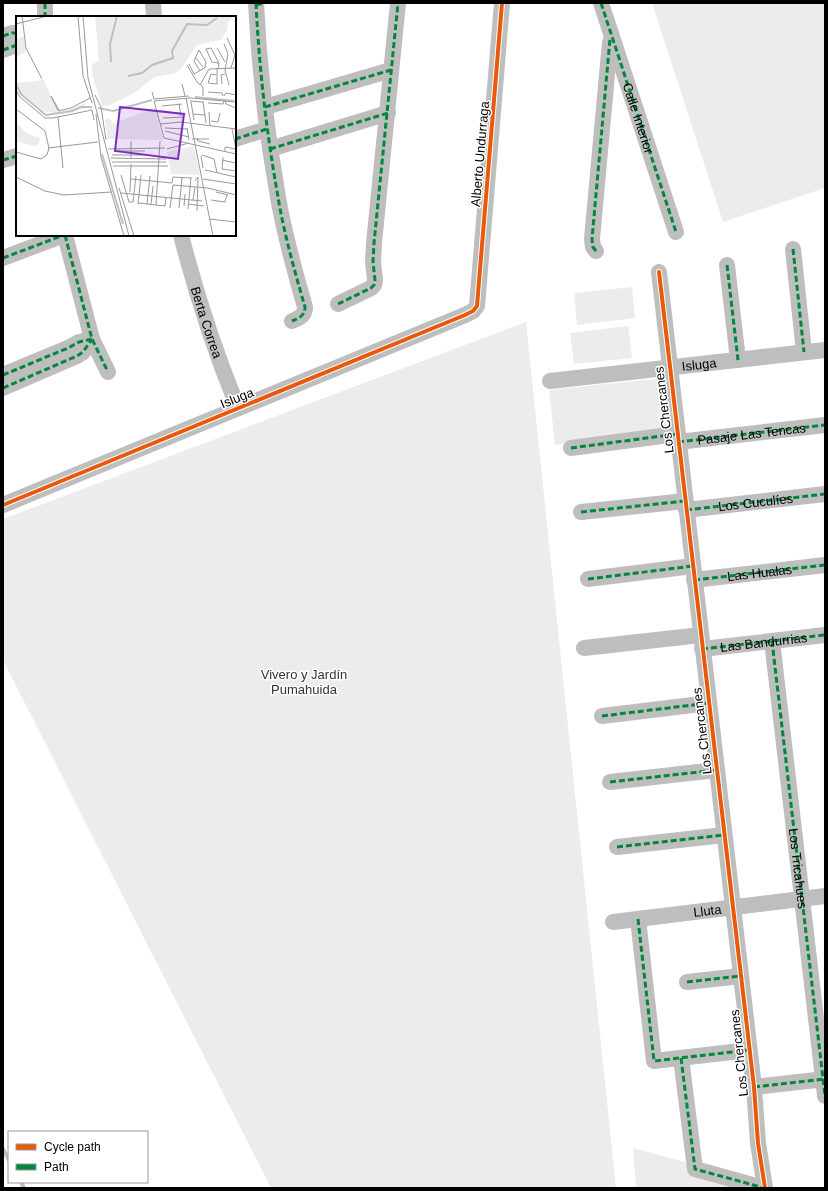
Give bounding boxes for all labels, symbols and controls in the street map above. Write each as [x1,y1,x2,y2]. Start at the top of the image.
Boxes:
inset map [16,16,236,236]
street label: Calle Interior [620,81,657,156]
street label: Alberto Undurraga [468,100,492,208]
street label: Berta Correa [188,285,226,361]
street label: Isluga [681,355,718,374]
street label: Los Chercanes [651,365,677,454]
street label: Isluga [218,384,257,411]
street label: Pasaje Las Tencas [697,420,807,447]
street label: Los Cuculíes [717,490,794,514]
street label: Las Hualas [726,561,793,584]
street label: Las Bandurrias [719,630,808,654]
park label: Vivero y Jardín Pumahuida [261,667,347,697]
street label: Los Chercanes [689,686,715,775]
street label: Los Tricahues [786,827,811,910]
street label: Lluta [692,901,723,920]
street label: Los Chercanes [727,1008,751,1097]
legend [8,1131,148,1183]
text: Cycle path [44,1140,101,1154]
text: Path [44,1160,69,1174]

